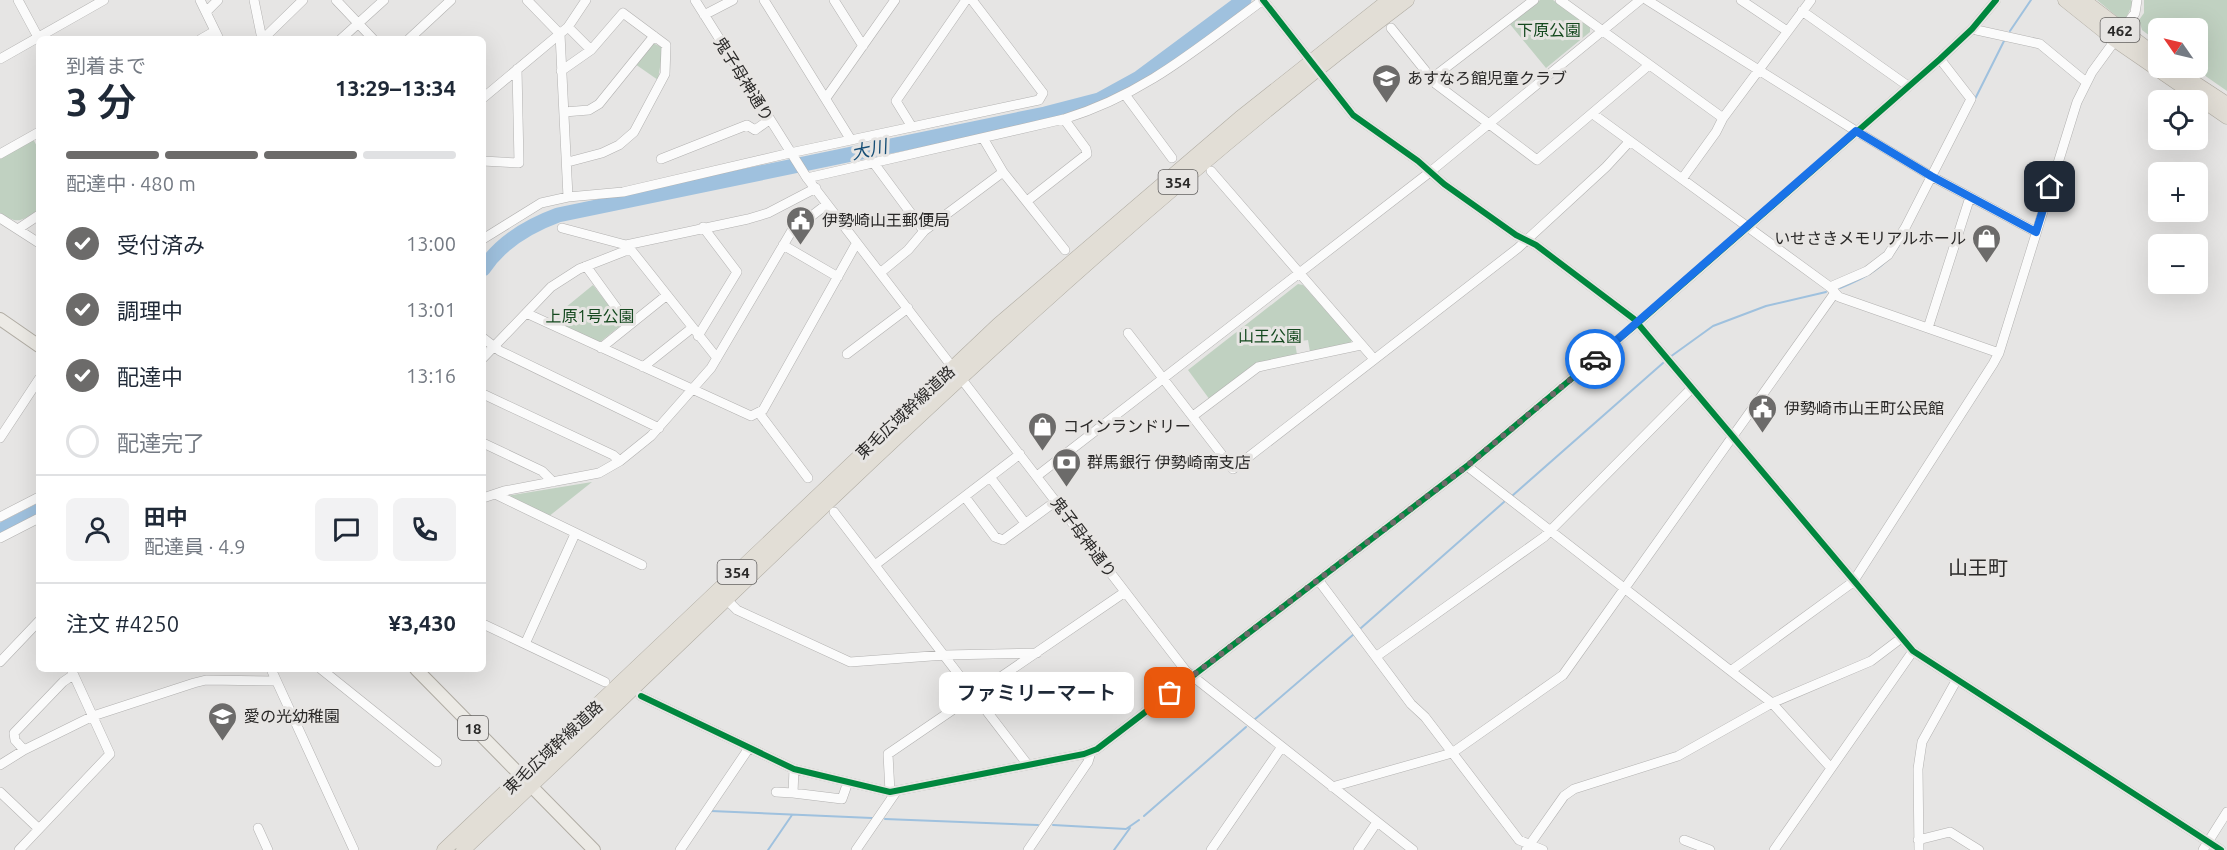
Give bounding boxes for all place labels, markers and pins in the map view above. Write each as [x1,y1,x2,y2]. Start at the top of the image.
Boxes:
school or university icon: あすなろ館児童クラブ [1370,62,1402,104]
place label: あすなろ館児童クラブ [1407,69,1567,87]
pin [2024,161,2075,212]
public building icon: 伊勢崎山王郵便局 [785,204,817,246]
place label: 伊勢崎山王郵便局 [822,211,950,229]
shop icon: いせさきメモリアルホール [1971,222,2003,264]
place label: いせさきメモリアルホール [1774,229,1966,247]
public building icon: 伊勢崎市山王町公民館 [1747,392,1779,434]
place label: 伊勢崎市山王町公民館 [1784,399,1944,417]
shop icon: コインランドリー [1026,410,1058,452]
place label: コインランドリー [1063,417,1191,435]
bank icon: 群馬銀行 伊勢崎南支店 [1050,446,1082,488]
place label: 群馬銀行 伊勢崎南支店 [1087,453,1251,471]
pin [1144,667,1195,718]
callout: ファミリーマート [939,672,1134,714]
school or university icon: 愛の光幼稚園 [207,700,239,742]
place label: 愛の光幼稚園 [244,707,340,725]

